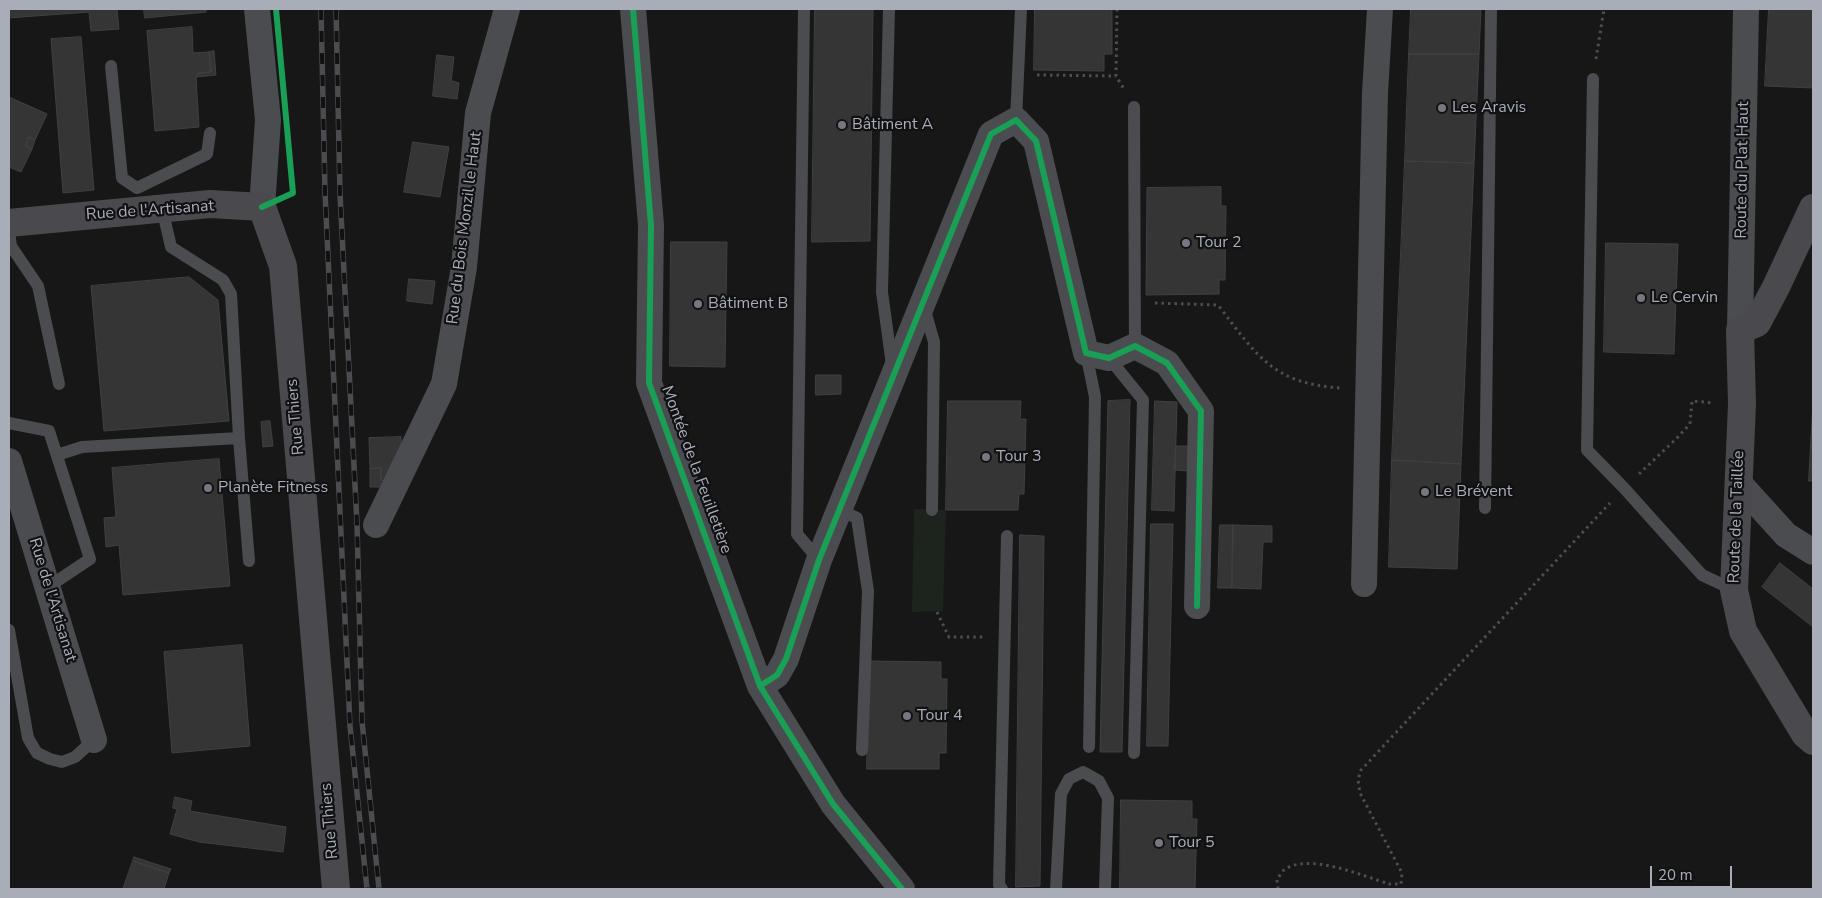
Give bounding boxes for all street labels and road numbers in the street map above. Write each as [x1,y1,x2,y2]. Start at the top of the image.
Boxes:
street label: Route du Plat Haut [1732,101,1754,239]
street label: Rue du Bois Monzil le Haut [444,131,486,325]
street label: Rue de l'Artisanat [85,197,215,225]
street label: Rue Thiers [283,378,309,456]
street label: Montée de la Feuilletière [657,383,735,557]
street label: Route de la Taillée [1725,450,1749,584]
street label: Rue de l'Artisanat [24,536,80,664]
street label: Rue Thiers [317,782,343,860]

